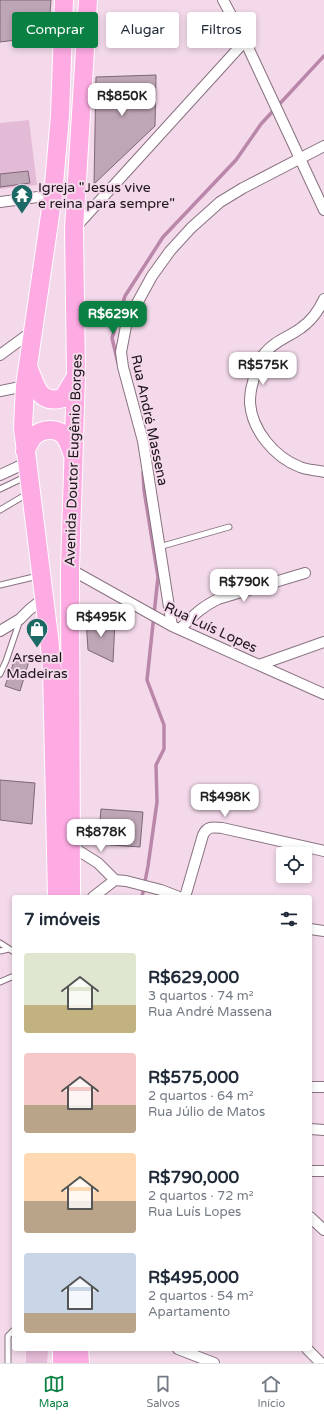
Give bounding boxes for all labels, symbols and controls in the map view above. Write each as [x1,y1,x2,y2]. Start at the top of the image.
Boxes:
chip: Comprar [12,12,98,48]
chip: Alugar [106,12,179,48]
chip: Filtros [187,12,256,48]
pin: R$850K [89,83,155,117]
text: R$850K [97,88,147,104]
place label: Igreja "Jesus vive e reina para sempre" [38,179,175,212]
temple icon: Igreja "Jesus vive e reina para sempre" [9,182,35,215]
pin: R$629K [80,301,146,335]
text: R$629K [88,306,138,322]
pin: R$575K [230,352,296,386]
street label: Avenida Doutor Eugênio Borges [61,353,86,567]
street label: Rua André Massena [127,353,172,487]
text: R$575K [238,357,288,373]
pin: R$790K [211,569,277,603]
text: R$790K [219,574,269,590]
street label: Rua Luís Lopes [162,599,260,657]
pin: R$495K [68,604,134,638]
text: R$495K [76,609,126,625]
shop icon: Arsenal Madeiras [24,616,50,649]
place label: Arsenal Madeiras [6,649,68,682]
pin: R$498K [192,784,258,818]
text: R$498K [200,789,250,805]
pin: R$878K [68,819,134,853]
text: R$878K [76,824,126,840]
map controls [276,847,312,883]
button: locate [276,847,312,883]
icon: filters [278,908,300,930]
text: 7 imóveis [24,909,100,930]
text: R$629,000 [148,967,239,988]
icon: home [56,969,104,1017]
text: 3 quartos · 74 m² [148,988,254,1004]
text: Rua André Massena [148,1004,272,1020]
text: R$575,000 [148,1067,239,1088]
icon: home [56,1069,104,1117]
text: 2 quartos · 64 m² [148,1088,254,1104]
text: Rua Júlio de Matos [148,1104,265,1120]
text: R$790,000 [148,1167,239,1188]
icon: home [56,1169,104,1217]
text: 2 quartos · 72 m² [148,1188,254,1204]
text: Rua Luís Lopes [148,1204,241,1220]
text: R$495,000 [148,1267,239,1288]
icon: home [56,1269,104,1317]
text: 2 quartos · 54 m² [148,1288,254,1304]
text: Apartamento [148,1304,230,1320]
tab: Mapa [39,1373,69,1410]
tab: Salvos [146,1373,180,1410]
tab: Início [257,1373,285,1410]

